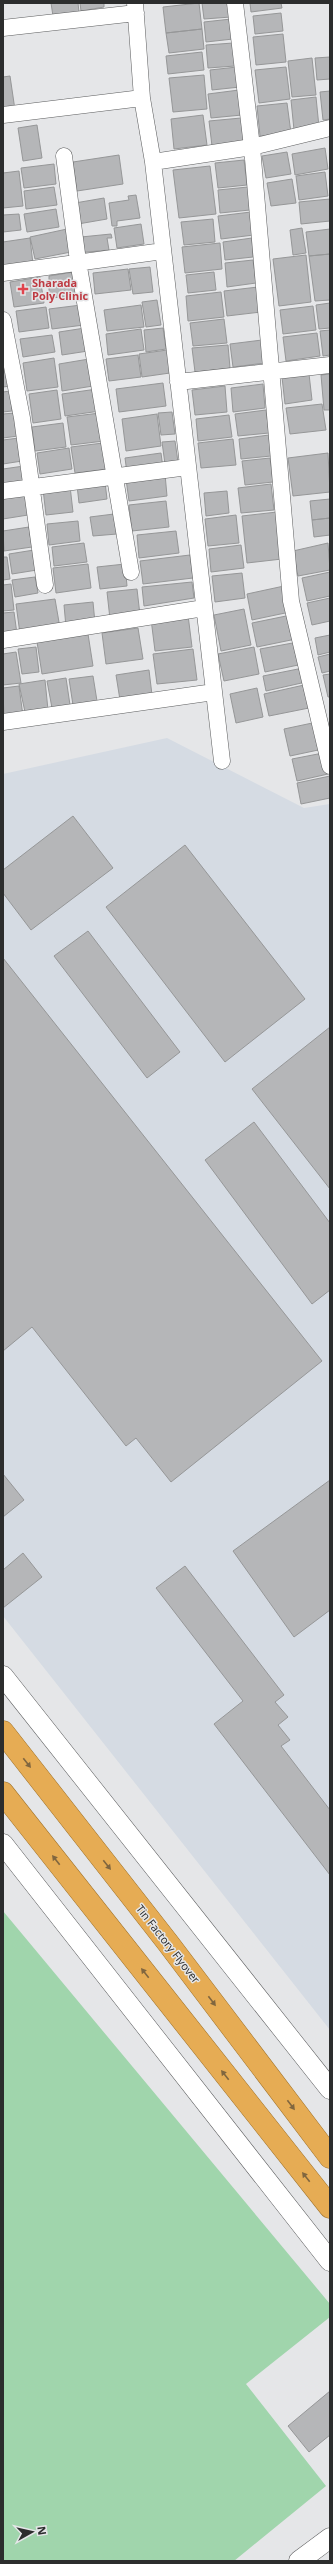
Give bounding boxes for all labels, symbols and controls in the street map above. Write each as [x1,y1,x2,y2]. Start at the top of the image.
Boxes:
place label: Sharada Poly Clinic [32,275,88,303]
marker: Sharada Poly Clinic [17,283,29,295]
one-way arrow [23,1757,31,1768]
one-way arrow [51,1854,60,1865]
one-way arrow [103,1860,111,1871]
street label: Tin Factory Flyover [133,1901,204,1986]
one-way arrow [140,1967,149,1978]
one-way arrow [208,1996,216,2007]
one-way arrow [221,2069,230,2080]
one-way arrow [286,2100,294,2110]
one-way arrow [302,2171,310,2182]
north arrow [12,2512,52,2552]
text: N [34,2525,50,2536]

